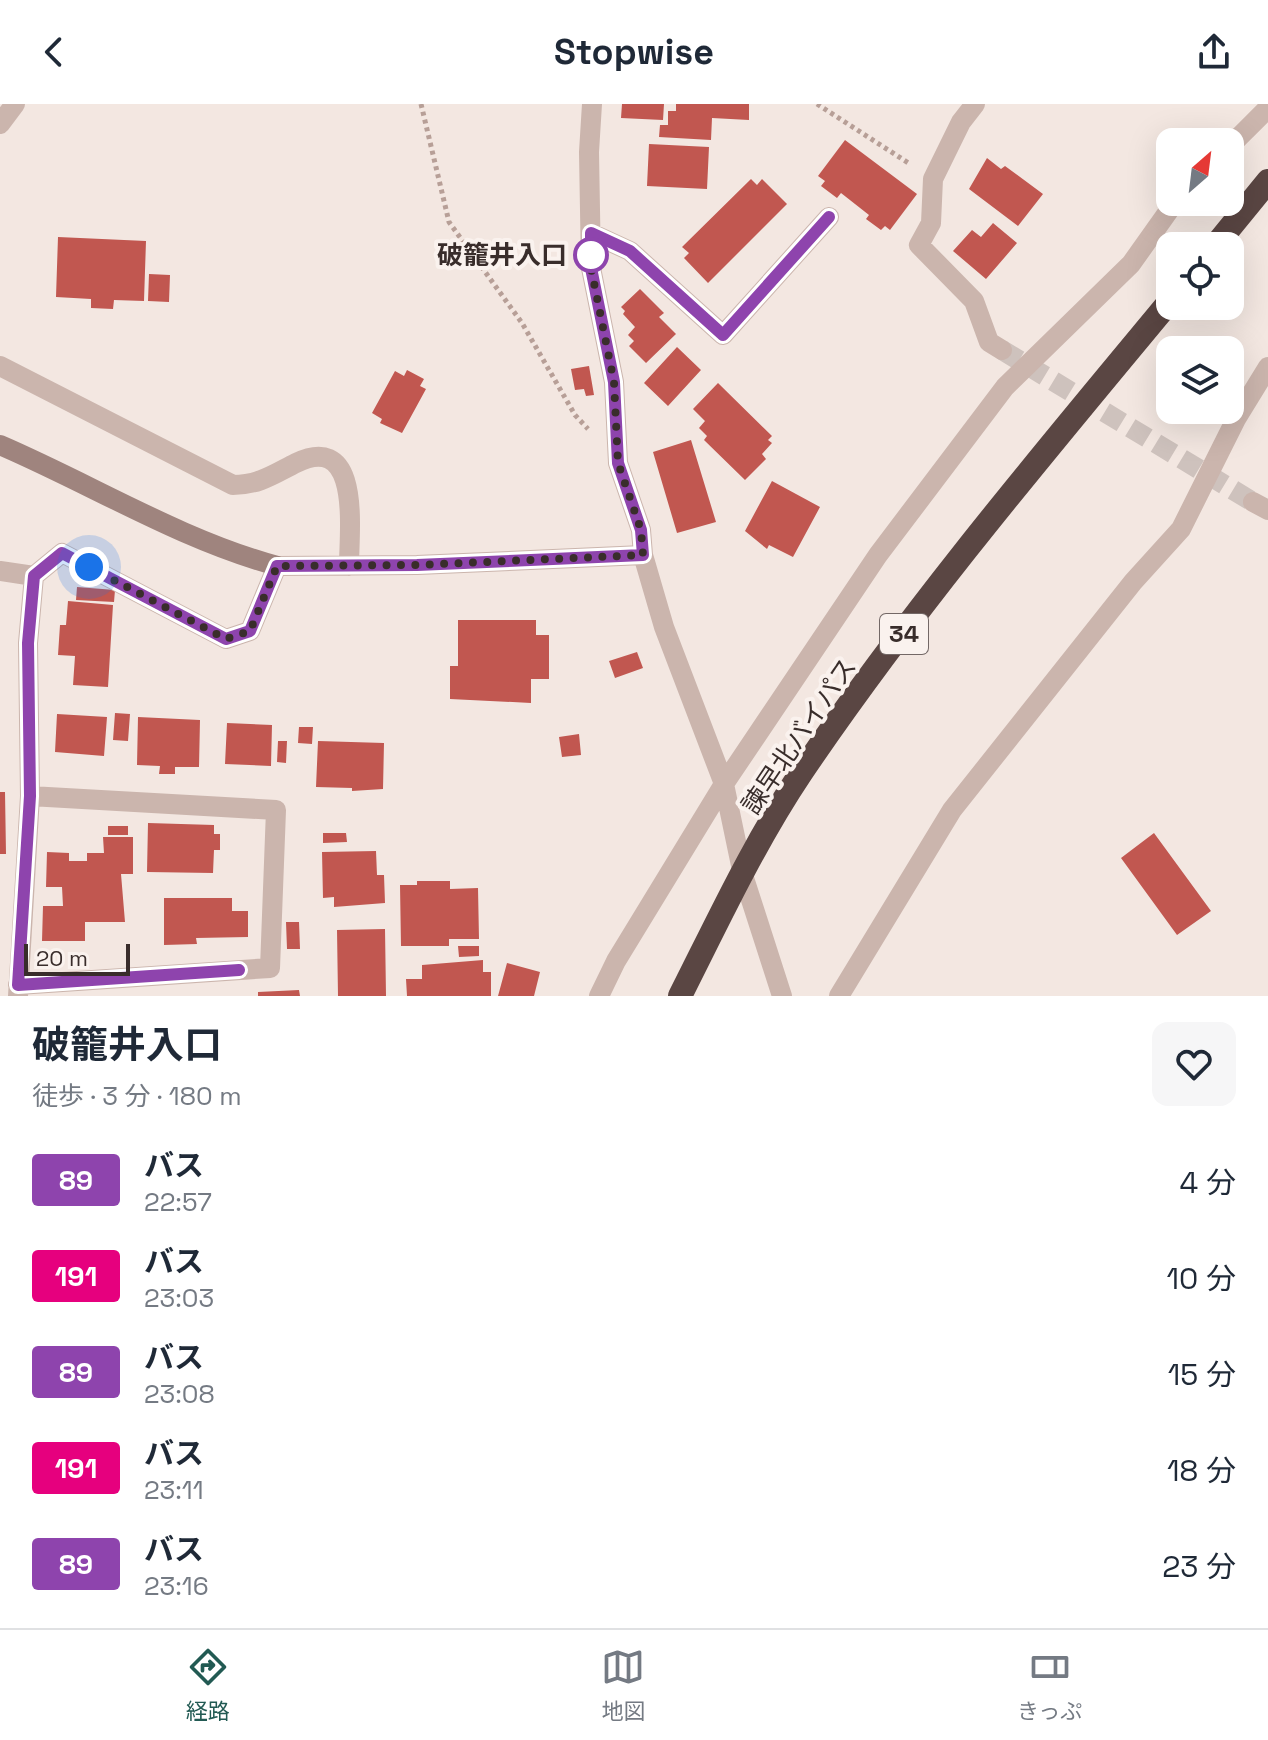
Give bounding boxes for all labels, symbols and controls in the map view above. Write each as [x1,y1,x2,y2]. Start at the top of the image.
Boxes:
text: Stopwise [554,29,714,75]
icon: back [32,30,76,74]
icon: share [1192,30,1236,74]
north arrow [1156,128,1244,216]
map controls [1156,128,1244,424]
button: locate [1156,232,1244,320]
place label: 破籠井入口 [437,238,567,272]
marker: 破籠井入口 [574,238,608,272]
button: layers [1156,336,1244,424]
your location [69,547,109,587]
road number: 34 [880,614,928,654]
street label: 諫早北バイパス [734,651,864,821]
scale bar [24,940,130,976]
text: 20 m [36,944,88,972]
text: 破籠井入口 [32,1021,222,1069]
button: heart [1152,1022,1236,1106]
text: 徒歩 · 3 分 · 180 m [32,1079,242,1113]
text: バス [144,1146,204,1185]
text: 89 [59,1162,93,1198]
text: 4 分 [1180,1163,1236,1202]
text: 22:57 [144,1185,212,1219]
text: バス [144,1242,204,1281]
text: 191 [55,1258,97,1294]
text: 10 分 [1167,1259,1236,1298]
text: 23:03 [144,1281,214,1315]
text: バス [144,1338,204,1377]
text: 89 [59,1354,93,1390]
text: 15 分 [1168,1355,1236,1394]
text: 23:08 [144,1377,215,1411]
text: バス [144,1434,204,1473]
text: 191 [55,1450,97,1486]
text: 18 分 [1167,1451,1236,1490]
text: 23:11 [144,1473,204,1507]
text: バス [144,1530,204,1569]
text: 89 [59,1546,93,1582]
text: 23 分 [1162,1547,1236,1586]
text: 23:16 [144,1569,209,1603]
tab: 経路 [186,1645,230,1725]
tab: 地図 [601,1645,645,1725]
tab: きっぷ [1017,1645,1082,1725]

